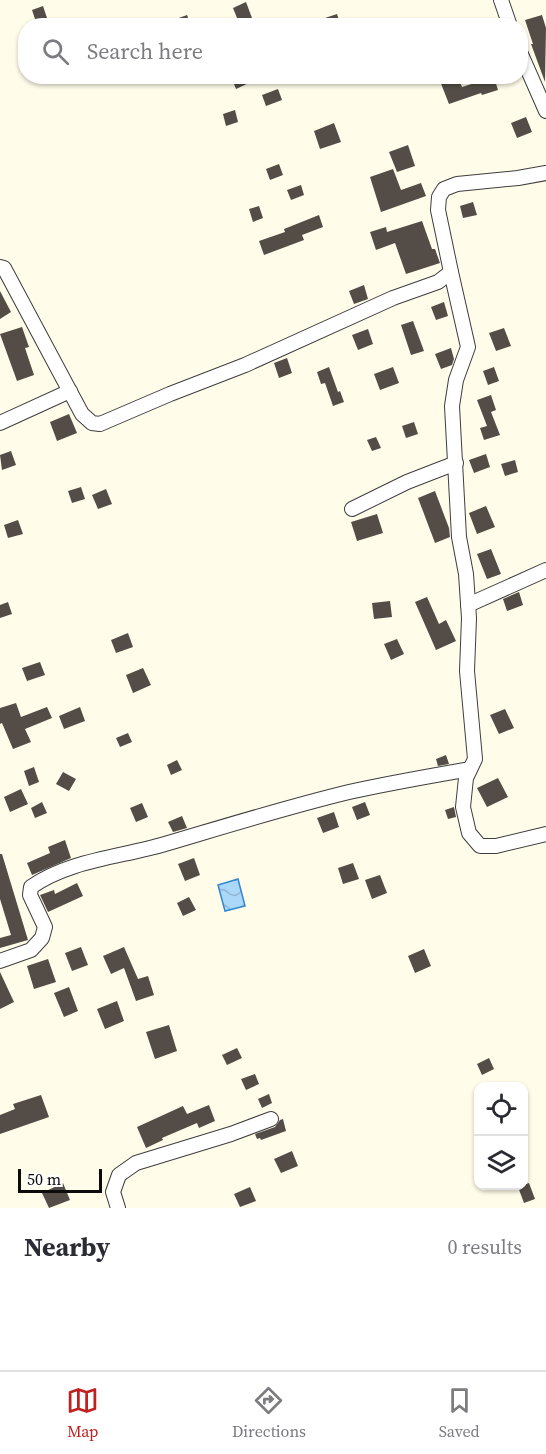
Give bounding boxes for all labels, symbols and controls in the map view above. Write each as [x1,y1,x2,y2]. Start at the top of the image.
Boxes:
search box [18,18,528,84]
icon: search [39,35,72,68]
text: Search here [87,36,203,66]
map controls [474,1082,528,1190]
button: locate [474,1082,528,1136]
button: layers [474,1136,528,1190]
scale bar [18,1166,102,1194]
text: 50 m [27,1168,61,1190]
text: Nearby [24,1229,110,1265]
text: 0 results [447,1233,522,1261]
tab: Map [66,1384,99,1442]
tab: Directions [232,1384,306,1442]
tab: Saved [439,1384,480,1442]

